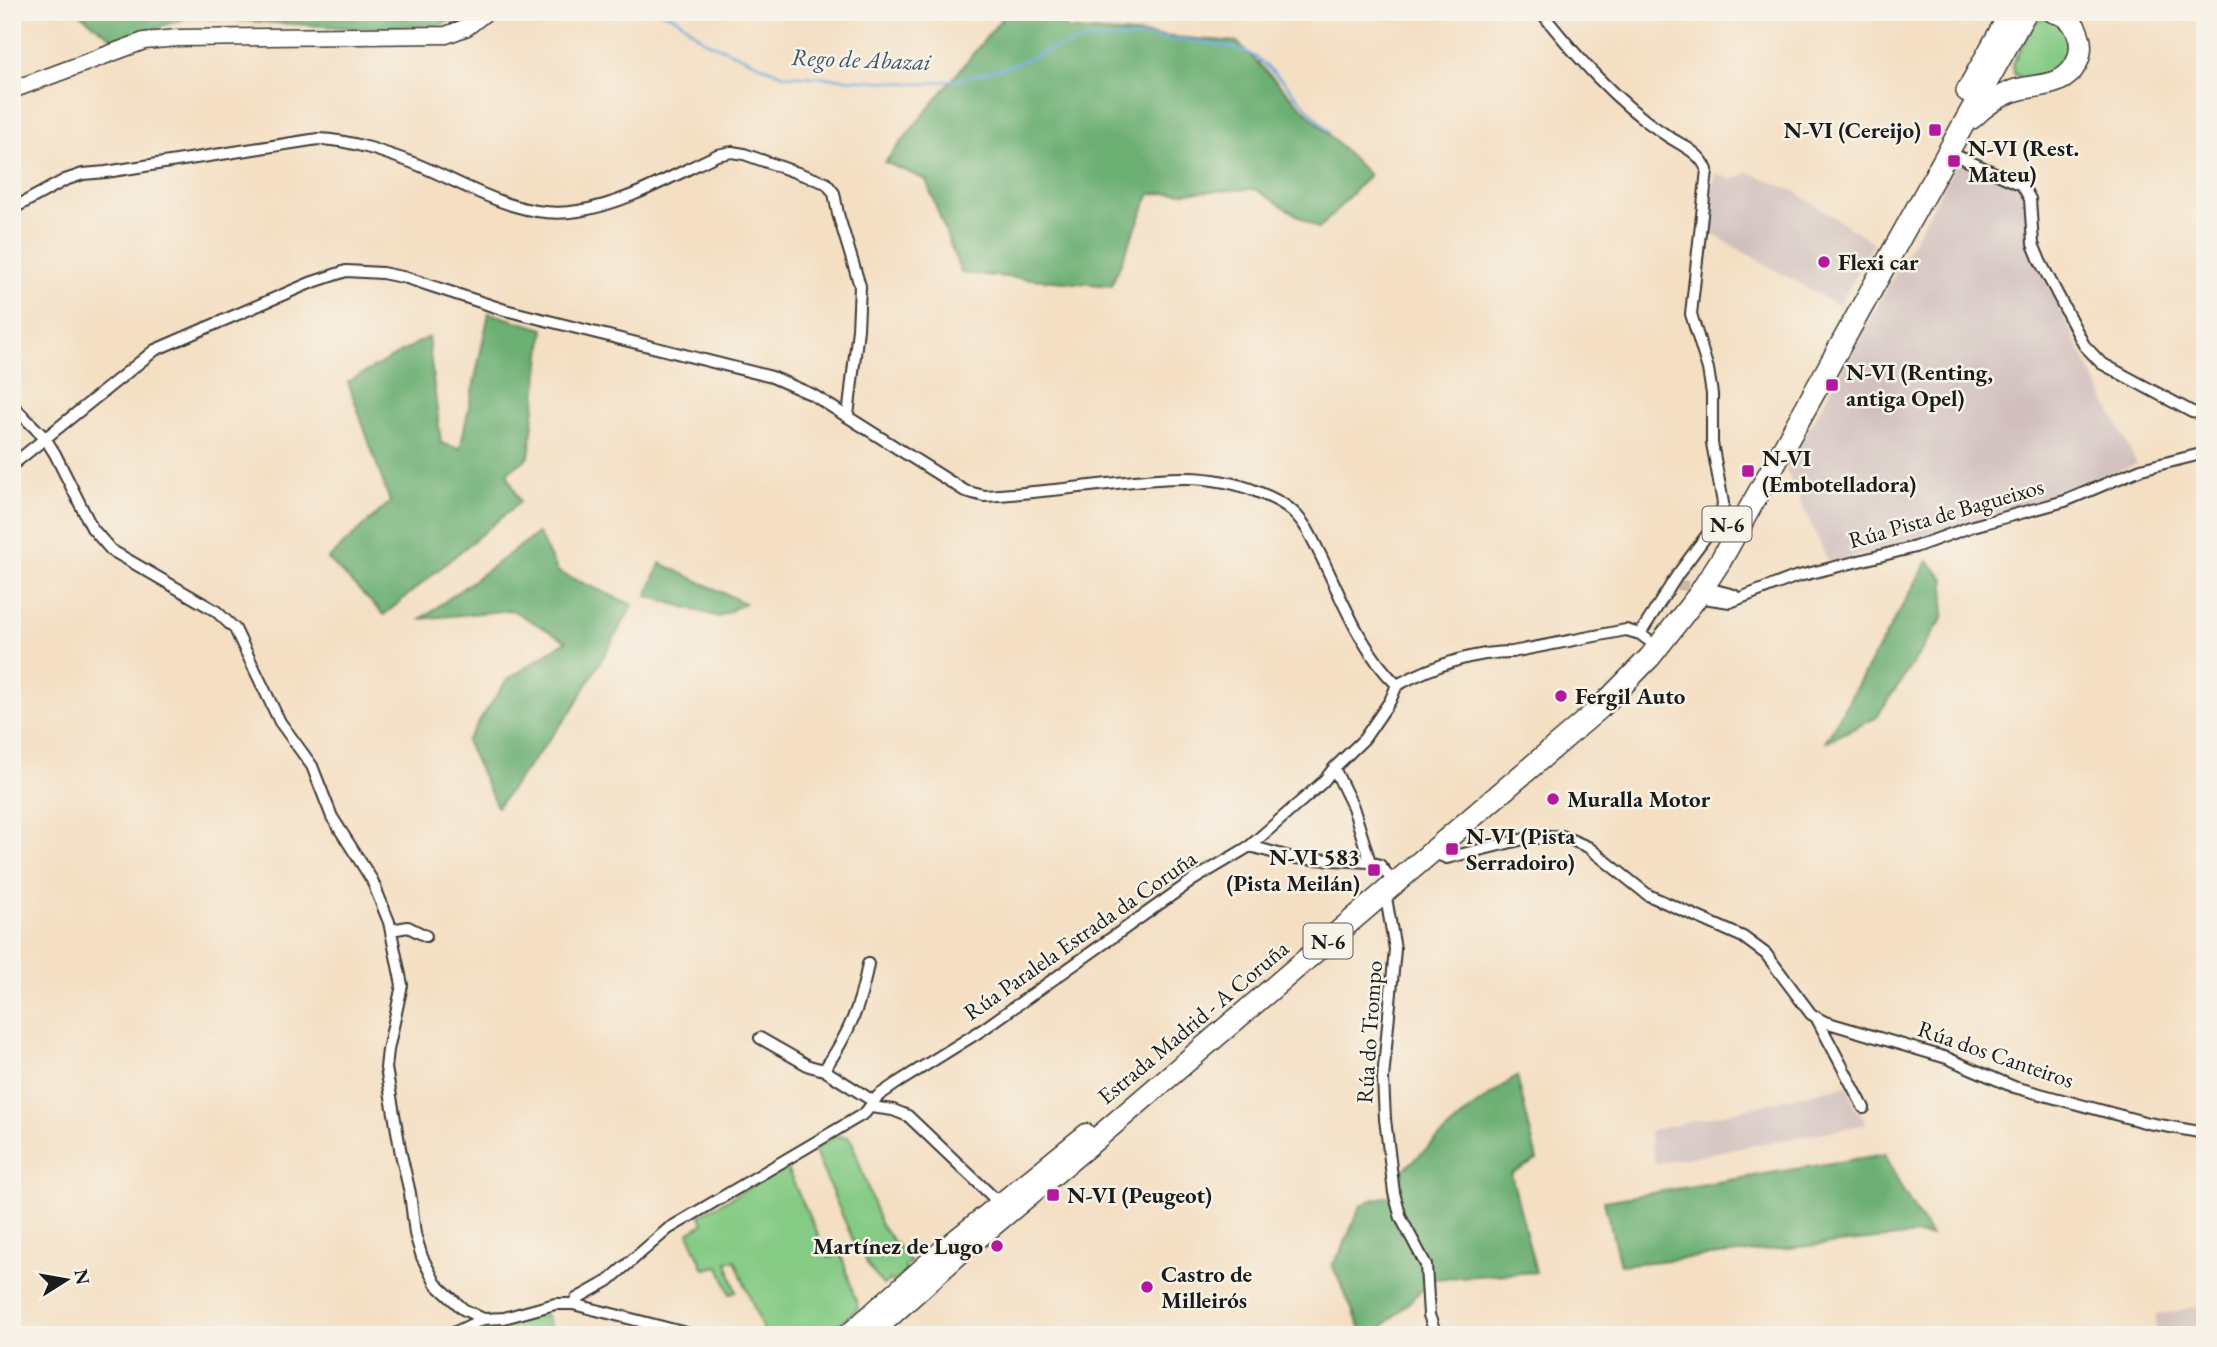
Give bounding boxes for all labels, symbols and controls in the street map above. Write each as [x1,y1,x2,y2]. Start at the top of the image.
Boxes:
water label: Rego de Abazai [791,41,932,77]
place label: N-VI (Cereijo) [1784,115,1921,145]
marker: N-VI (Cereijo) [1927,122,1943,138]
place label: N-VI (Rest. Mateu) [1968,133,2079,189]
marker: N-VI (Rest. Mateu) [1946,153,1962,169]
place label: Flexi car [1838,247,1919,277]
marker: Flexi car [1816,254,1832,270]
place label: N-VI (Renting, antiga Opel) [1846,357,1993,413]
marker: N-VI (Renting, antiga Opel) [1824,377,1840,393]
place label: N-VI (Embotelladora) [1762,443,1916,499]
marker: N-VI (Embotelladora) [1740,463,1756,479]
street label: Rúa Pista de Bagueixos [1845,471,2047,555]
road number: N-6 [1702,506,1752,542]
place label: Fergil Auto [1575,681,1686,711]
marker: Fergil Auto [1553,688,1569,704]
place label: Muralla Motor [1567,784,1711,814]
marker: Muralla Motor [1545,791,1561,807]
place label: N-VI (Pista Serradoiro) [1466,821,1576,877]
marker: N-VI (Pista Serradoiro) [1444,841,1460,857]
place label: N-VI 583 (Pista Meilán) [1226,842,1360,898]
street label: Rúa Paralela Estrada da Coruña [958,843,1203,1027]
marker: N-VI 583 (Pista Meilán) [1366,862,1382,878]
road number: N-6 [1304,923,1352,958]
street label: Estrada Madrid - A Coruña [1091,933,1295,1111]
street label: Rúa do Trompo [1349,959,1389,1105]
street label: Rúa dos Canteiros [1914,1013,2078,1095]
place label: N-VI (Peugeot) [1067,1180,1212,1210]
marker: N-VI (Peugeot) [1045,1187,1061,1203]
place label: Martínez de Lugo [813,1231,983,1261]
marker: Martínez de Lugo [989,1238,1005,1254]
north arrow [32,1246,102,1316]
place label: Castro de Milleirós [1161,1259,1253,1315]
text: N [68,1267,96,1287]
marker: Castro de Milleirós [1139,1279,1155,1295]

